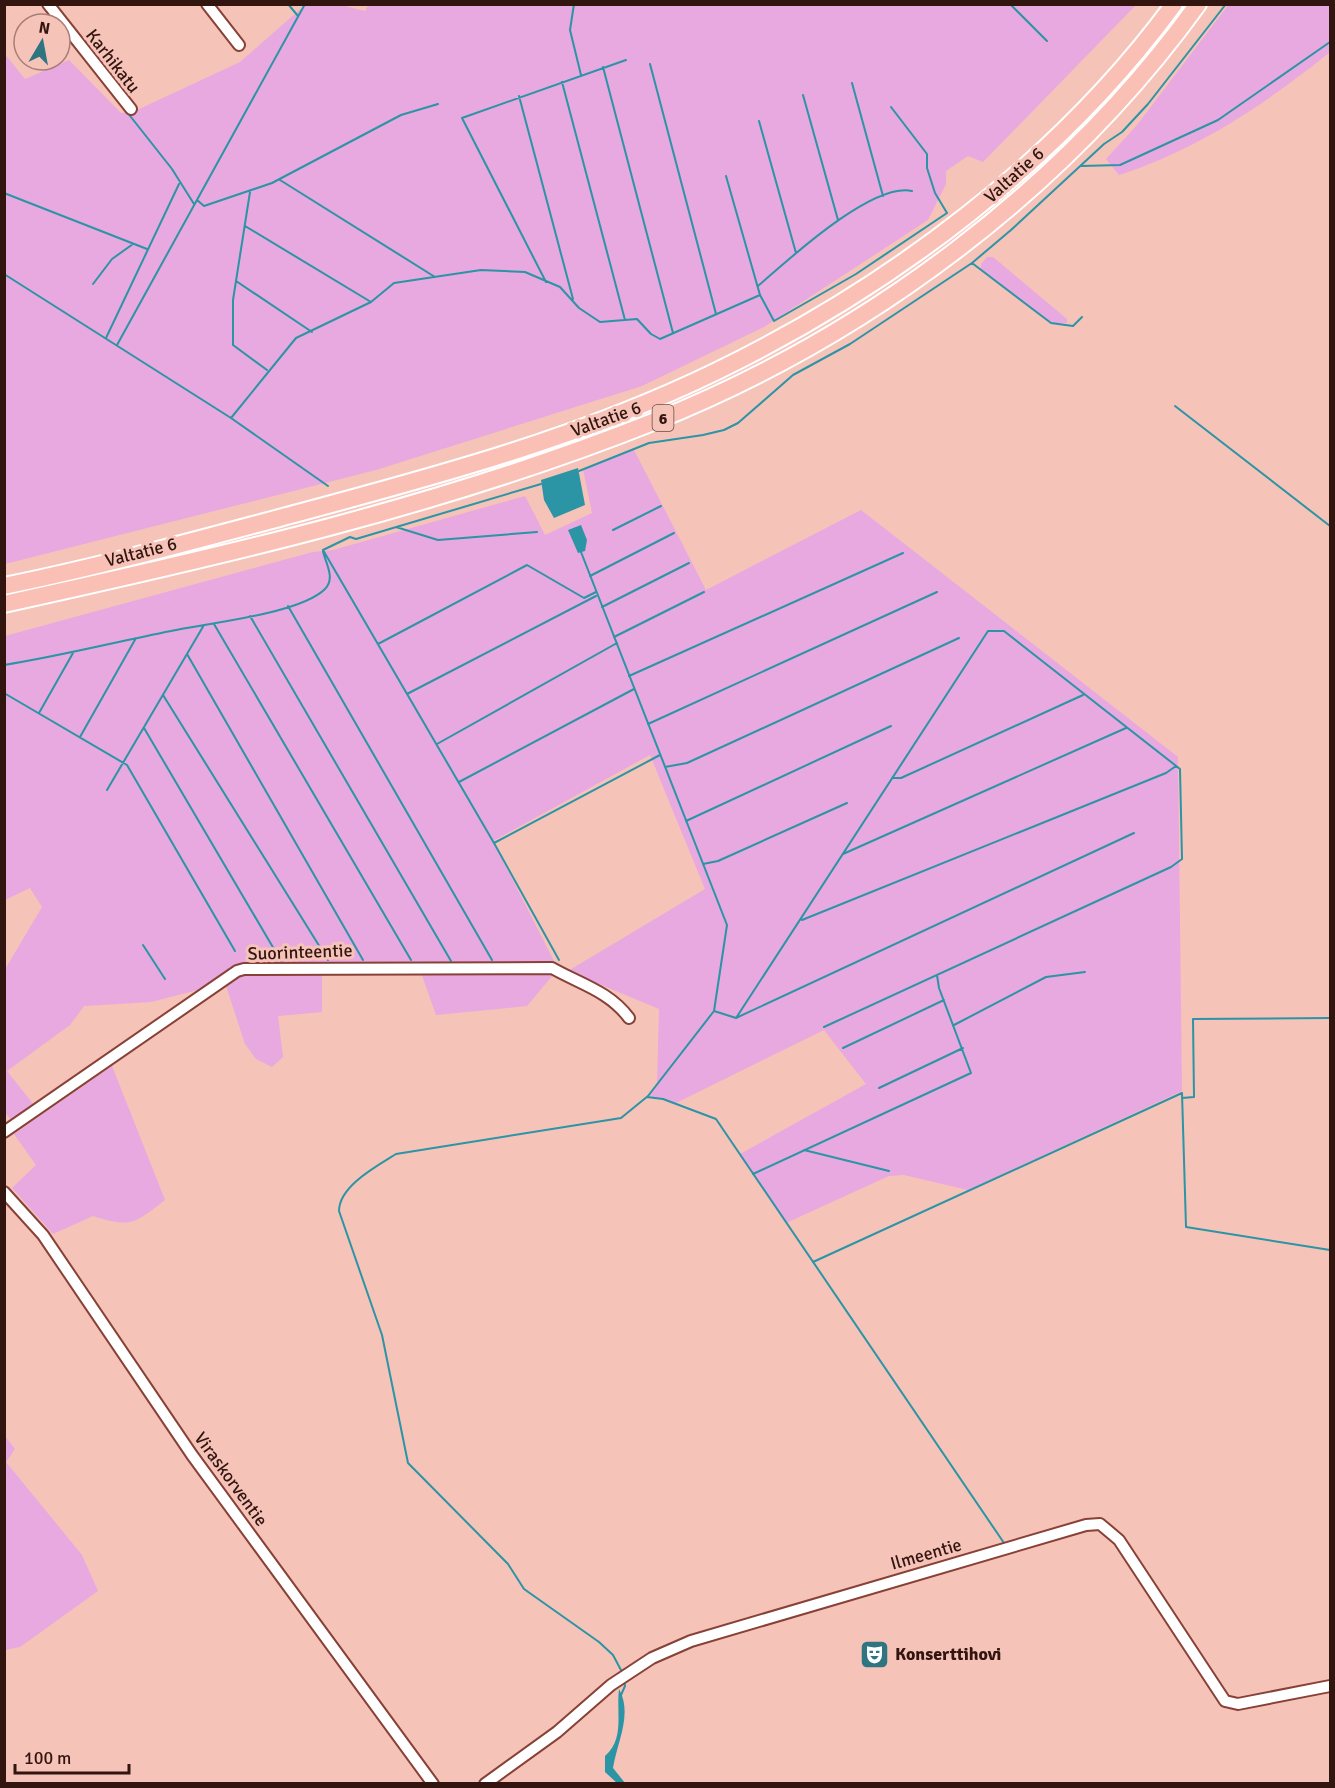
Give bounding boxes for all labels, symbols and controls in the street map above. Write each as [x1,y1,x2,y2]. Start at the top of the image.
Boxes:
north arrow [12,12,72,72]
text: N [37,17,52,39]
street label: Karhikatu [81,25,145,97]
street label: Valtatie 6 [980,142,1048,208]
street label: Valtatie 6 [568,396,644,442]
road number: 6 [652,405,674,431]
street label: Valtatie 6 [103,532,179,572]
street label: Suorinteentie [247,939,353,965]
street label: Viraskorventie [189,1428,273,1530]
street label: Ilmeentie [888,1533,964,1575]
theatre icon: Konserttihovi [858,1638,890,1670]
place label: Konserttihovi [895,1643,1001,1665]
scale bar [15,1737,129,1775]
text: 100 m [24,1747,71,1769]

